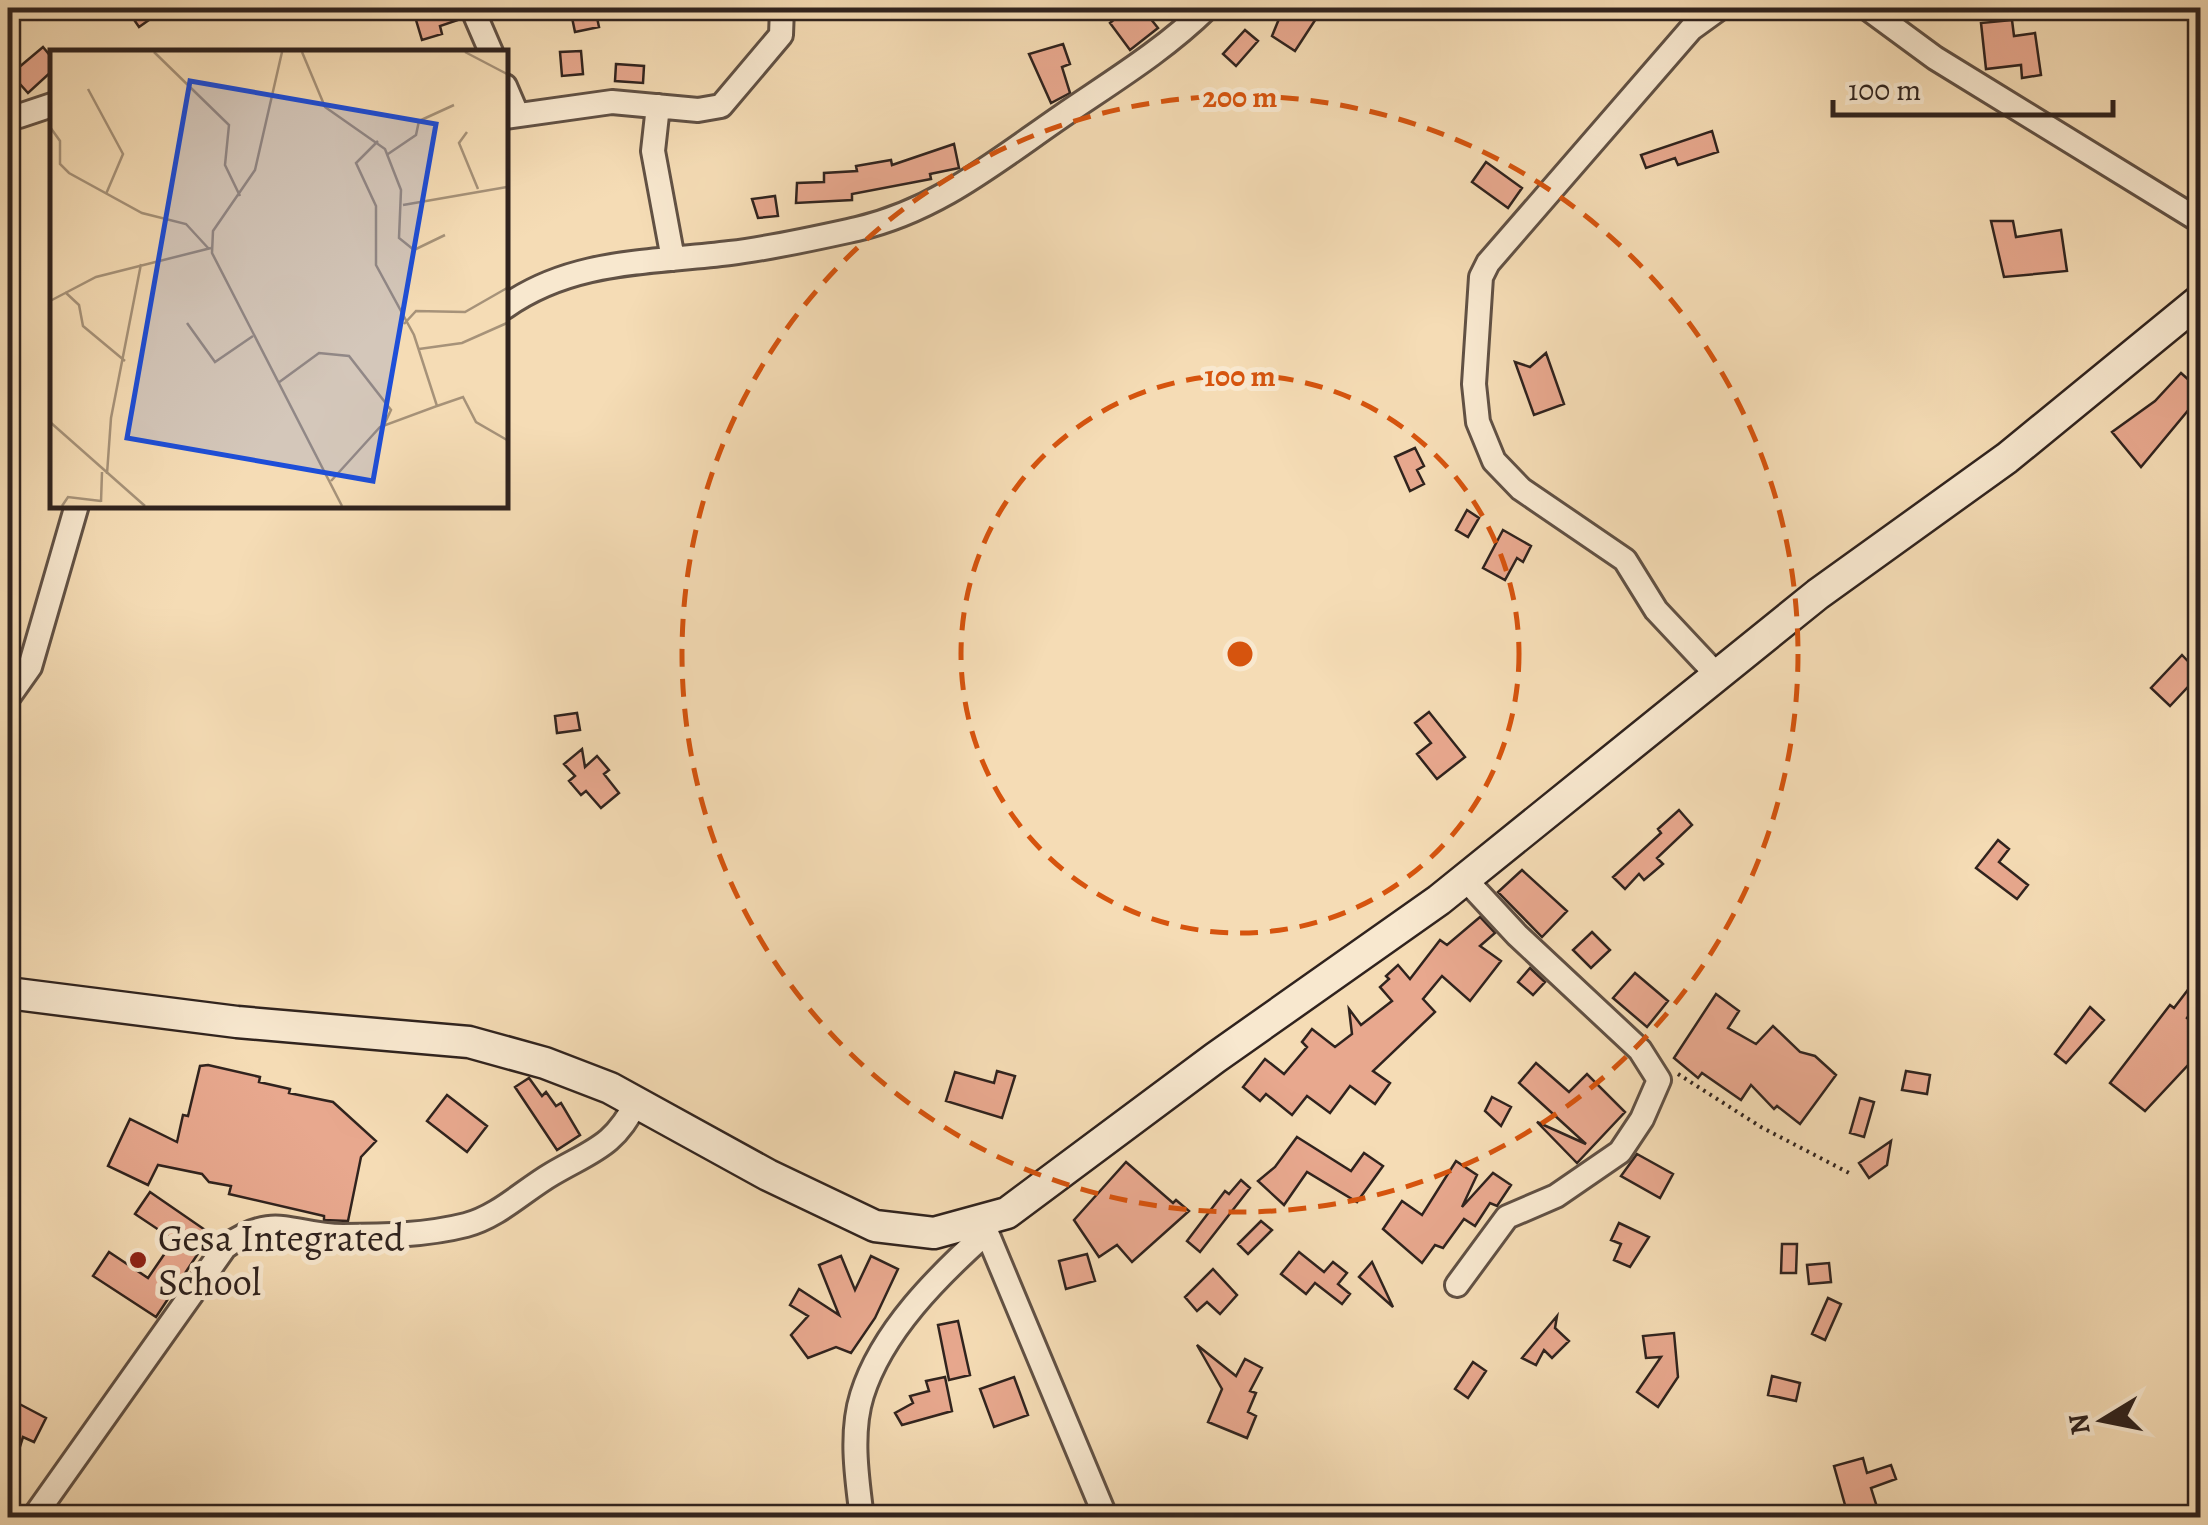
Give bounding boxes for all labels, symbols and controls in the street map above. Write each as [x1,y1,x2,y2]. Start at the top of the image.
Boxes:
inset map [50,50,508,508]
scale bar [1833,55,2113,117]
text: 100 m [1848,70,1921,110]
text: 200 m [1202,77,1278,117]
text: 100 m [1204,356,1276,396]
centre of rings [1222,636,1258,672]
place label: Gesa Integrated School [158,1212,405,1308]
marker: Gesa Integrated School [127,1249,149,1271]
north arrow [2053,1370,2153,1470]
text: N [2059,1411,2100,1438]

